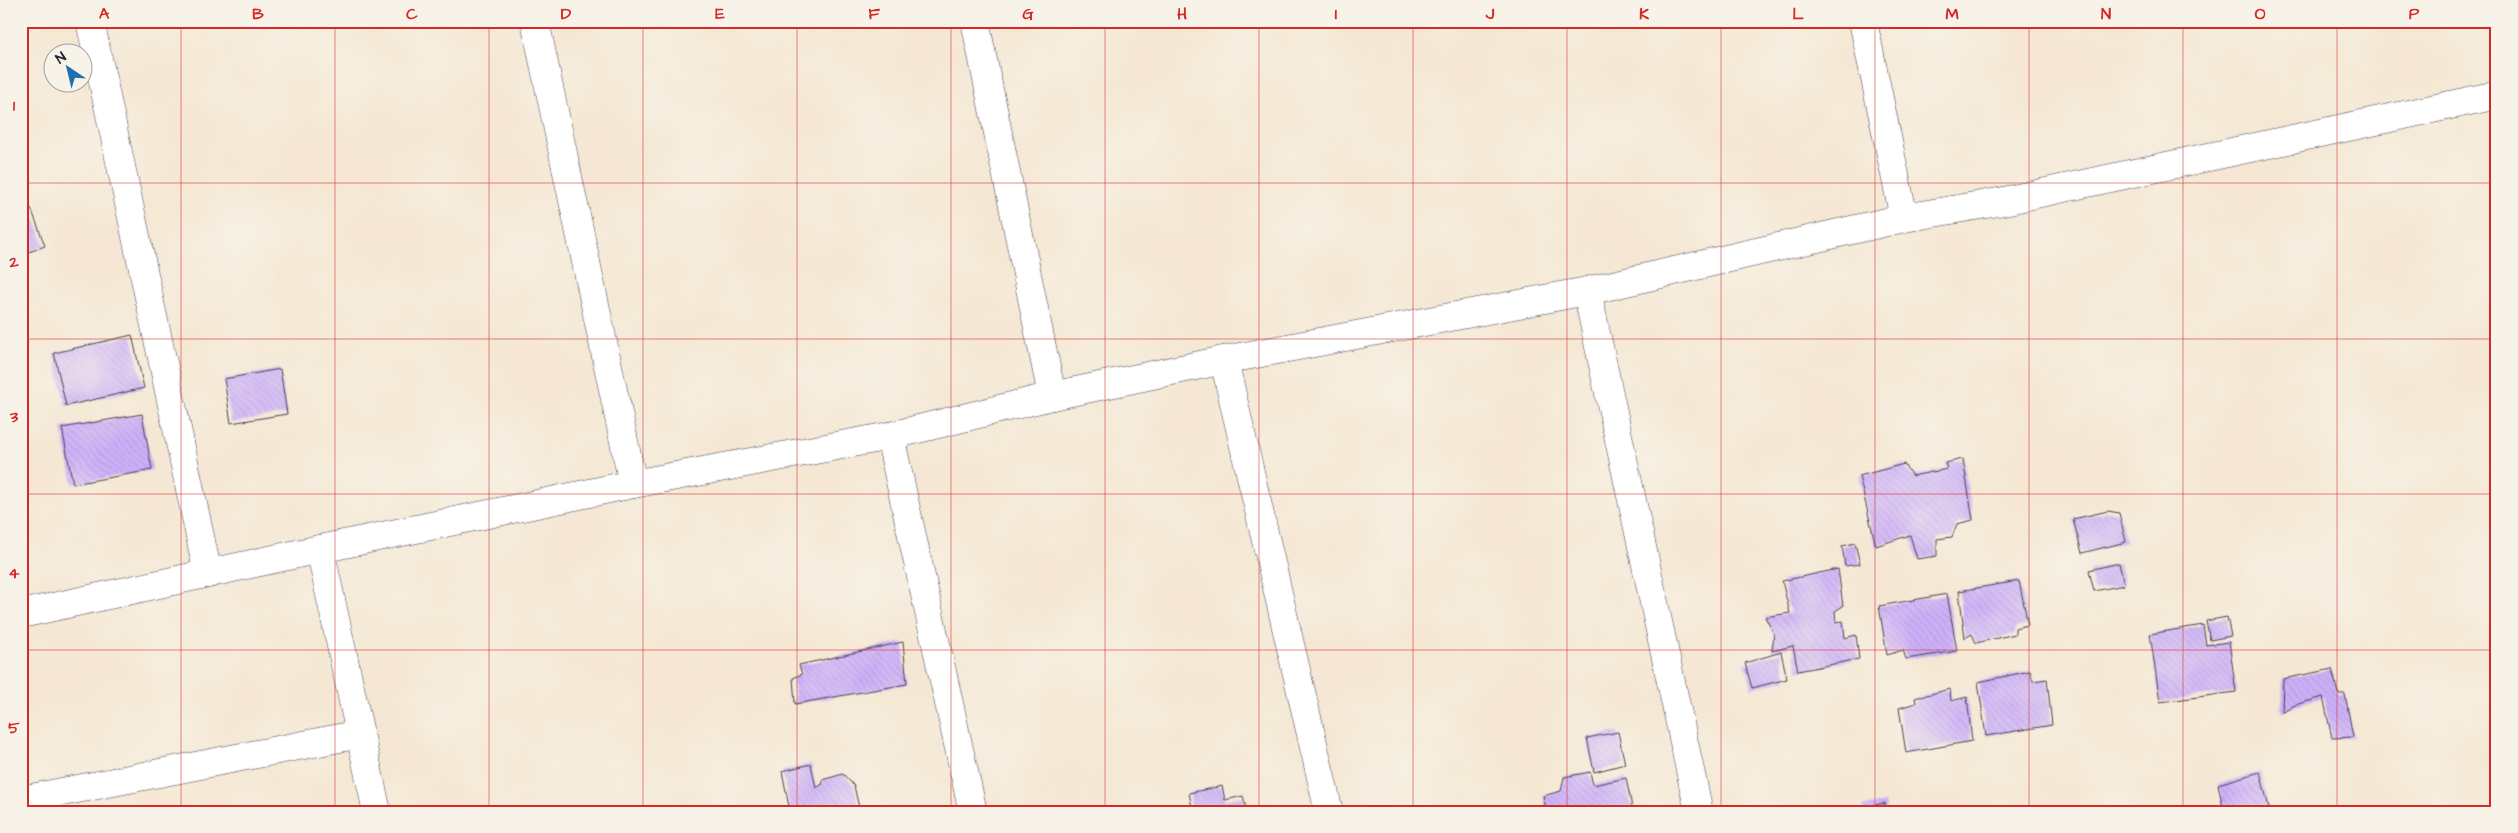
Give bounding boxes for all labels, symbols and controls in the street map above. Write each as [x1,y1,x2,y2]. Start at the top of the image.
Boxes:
text: A [99,3,110,25]
text: B [252,3,264,25]
text: C [406,3,418,25]
text: D [561,3,572,25]
text: E [715,3,725,25]
text: F [868,3,880,25]
text: G [1022,3,1034,25]
text: H [1177,3,1187,25]
text: I [1335,3,1337,25]
text: J [1485,3,1495,25]
text: K [1639,3,1649,25]
text: L [1792,3,1804,25]
text: M [1945,3,1959,25]
text: N [2101,3,2111,25]
text: O [2255,3,2266,25]
text: P [2409,3,2420,25]
north arrow [42,42,92,92]
text: N [52,47,71,69]
text: 1 [13,95,16,117]
text: 2 [8,251,19,273]
text: 3 [9,406,19,428]
text: 4 [9,562,20,584]
text: 5 [8,717,20,739]

